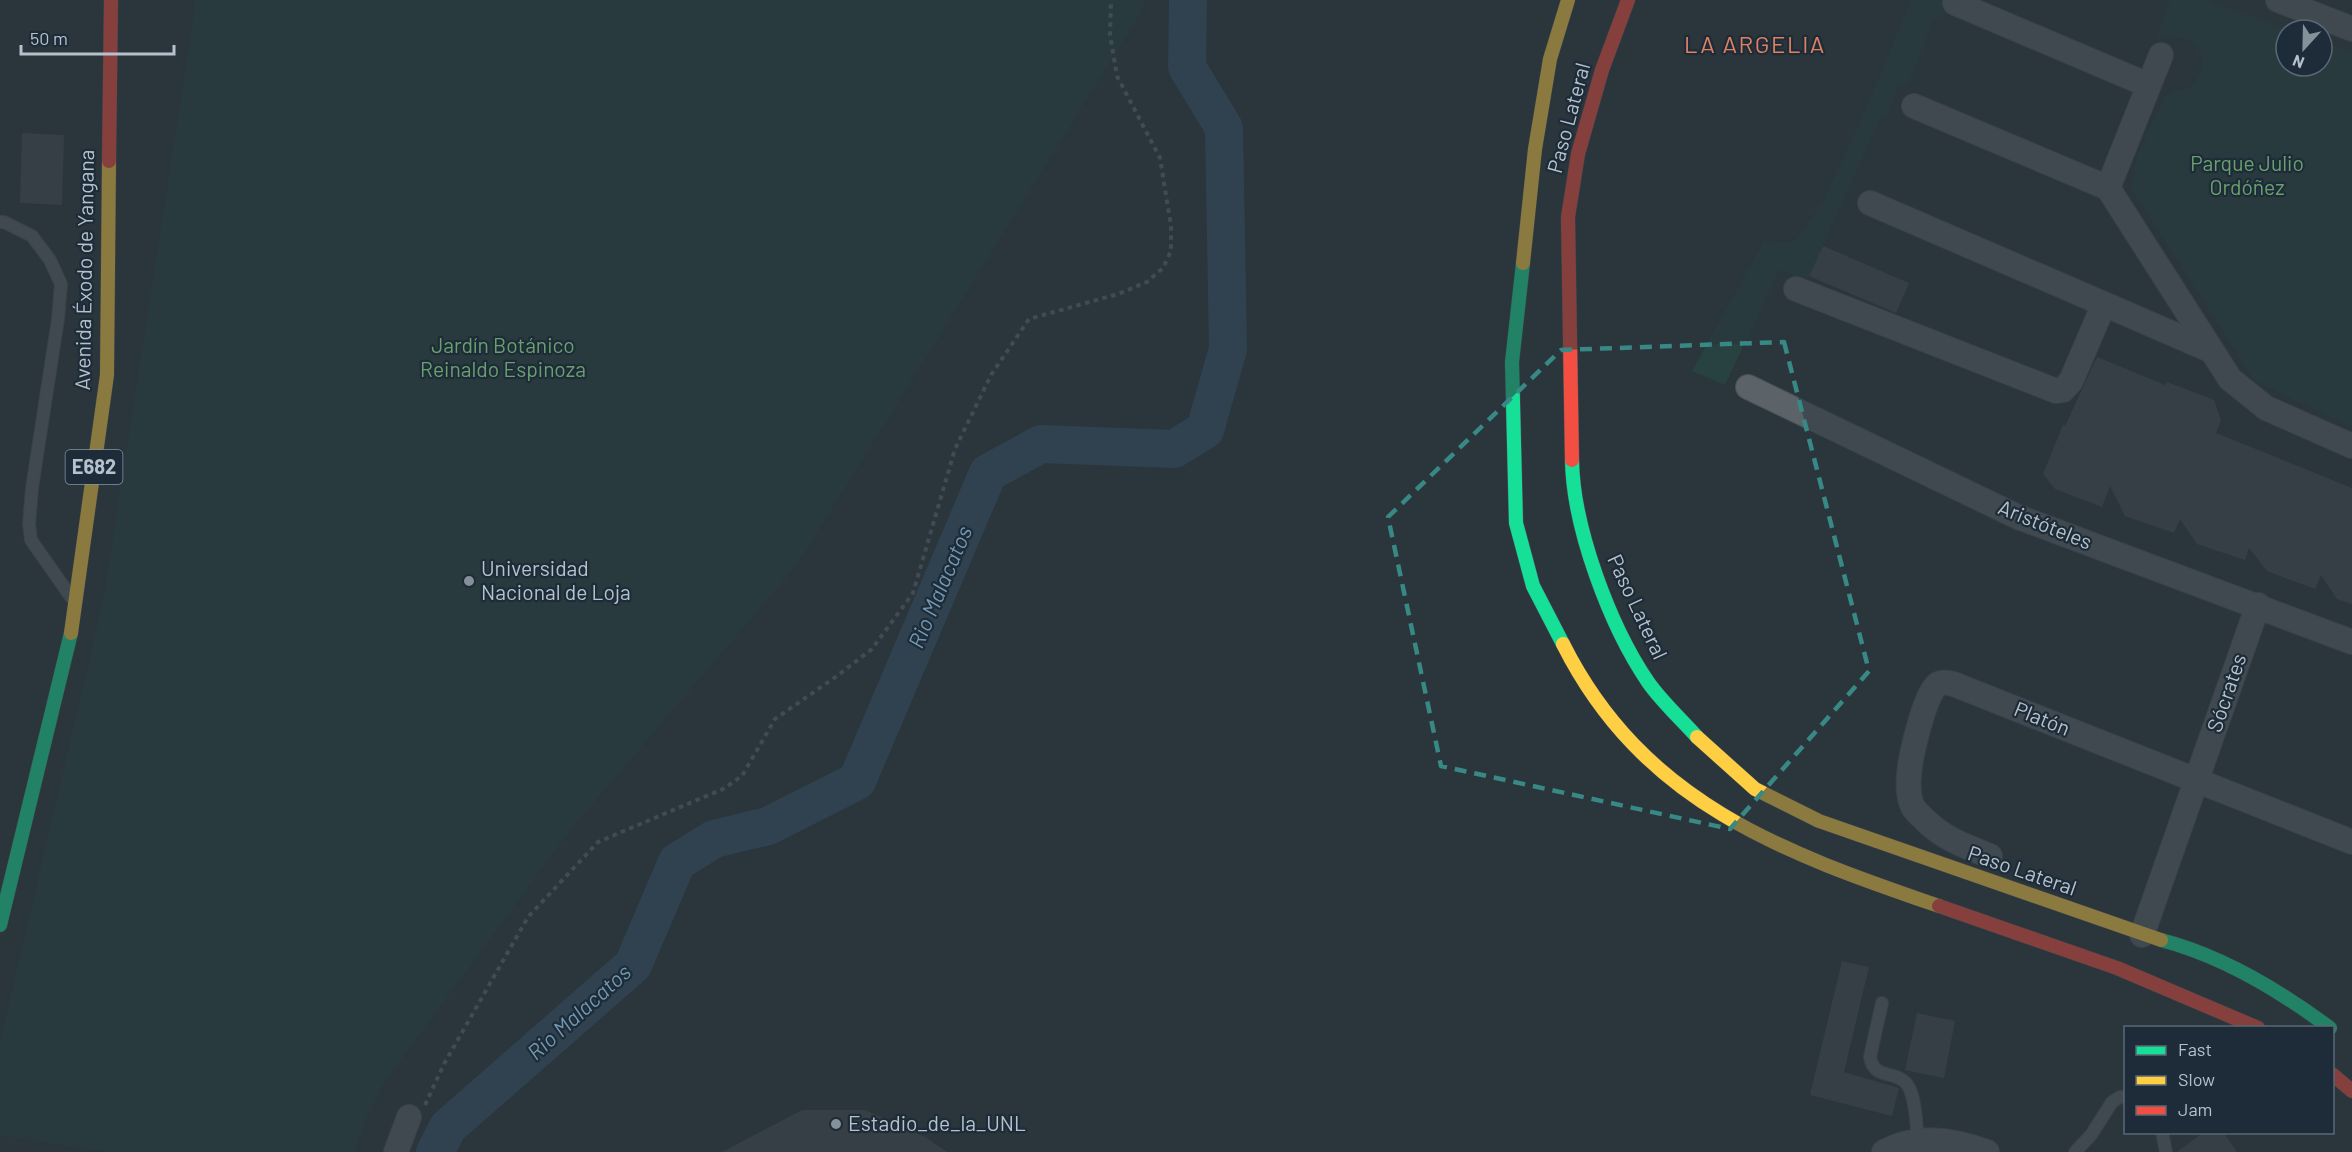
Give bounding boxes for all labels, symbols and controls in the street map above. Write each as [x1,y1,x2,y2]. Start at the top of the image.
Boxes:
scale bar [21,18,174,56]
north arrow [2274,18,2334,78]
text: 50 m [30,27,68,49]
district label: LA ARGELIA [1684,29,1826,58]
text: N [2290,52,2307,73]
street label: Paso Lateral [1541,60,1594,175]
street label: Avenida Éxodo de Yangana [69,149,98,391]
park label: Parque Julio Ordóñez [2190,150,2304,199]
park label: Jardín Botánico Reinaldo Espinoza [420,332,586,381]
road number: E682 [66,450,122,484]
street label: Aristóteles [1995,494,2096,554]
water label: Rio Malacatos [902,522,976,652]
street label: Paso Lateral [1603,550,1674,663]
place label: Universidad Nacional de Loja [481,555,631,604]
marker: Universidad Nacional de Loja [462,574,476,588]
street label: Sócrates [2201,650,2251,735]
street label: Platón [2011,695,2074,740]
street label: Paso Lateral [1965,839,2080,900]
water label: Rio Malacatos [521,958,635,1064]
legend [2124,1026,2334,1134]
text: Fast [2178,1038,2212,1060]
text: Slow [2178,1068,2215,1090]
text: Jam [2178,1098,2212,1120]
place label: Estadio_de_la_UNL [848,1110,1026,1135]
marker: Estadio_de_la_UNL [829,1117,843,1131]

